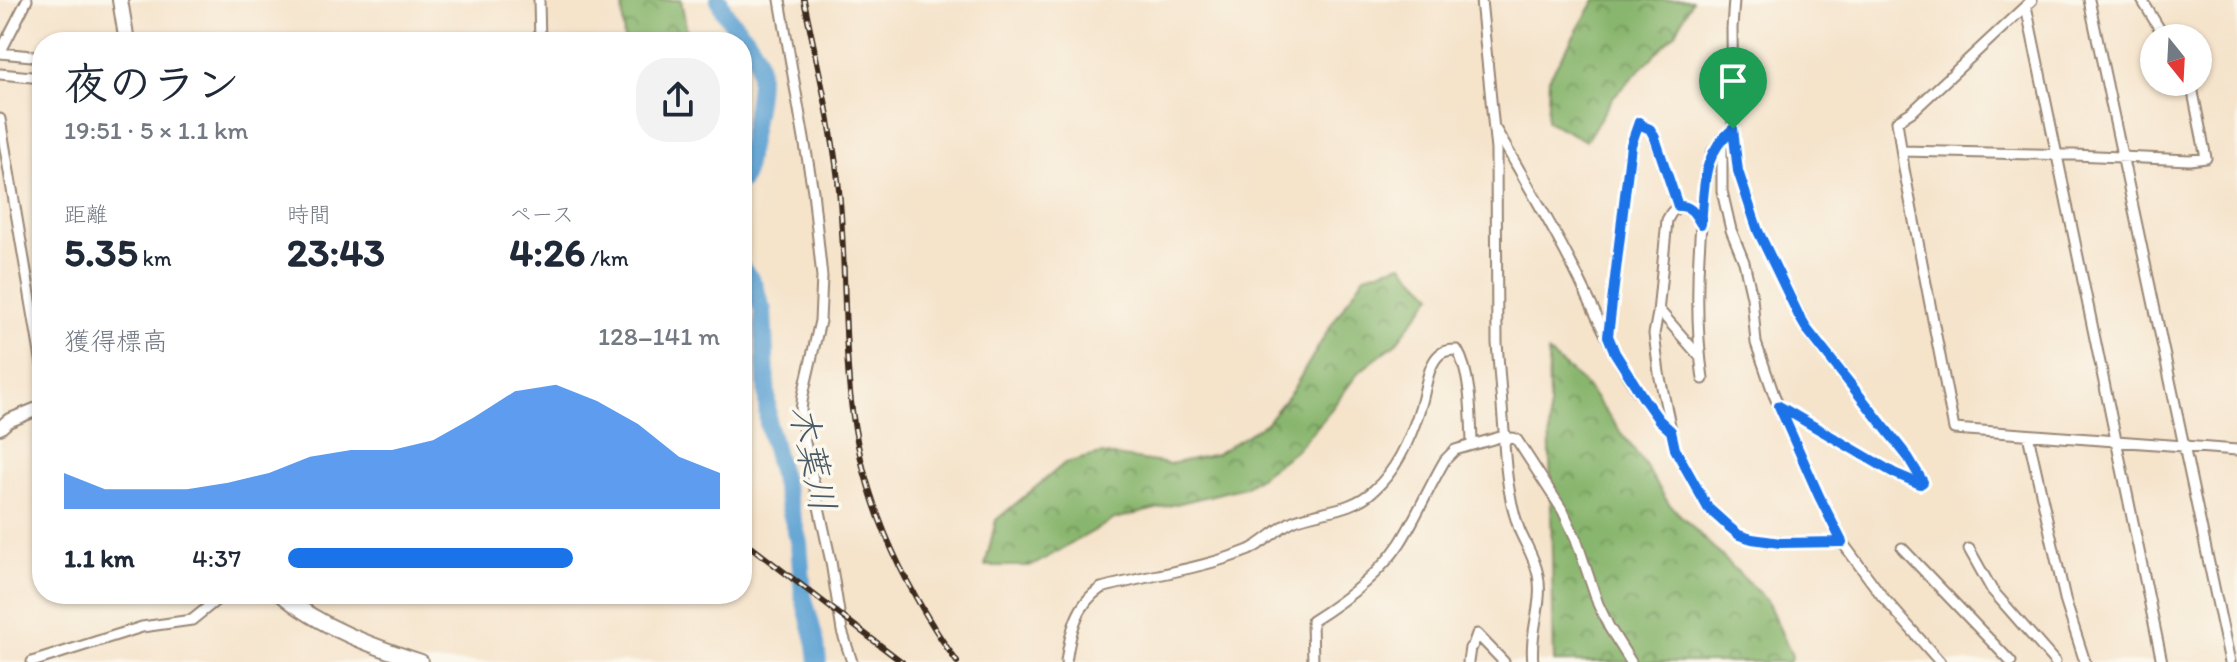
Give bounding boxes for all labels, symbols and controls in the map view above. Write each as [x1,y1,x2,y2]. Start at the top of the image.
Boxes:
north arrow [2140,24,2212,96]
map controls [2140,24,2212,96]
pin [1699,47,1767,129]
text: 夜のラン [64,57,240,110]
button: share [636,58,720,142]
icon: arrive [1711,59,1755,103]
text: 19:51 · 5 × 1.1 km [64,114,249,146]
text: 距離 [64,201,108,228]
text: 時間 [287,201,331,228]
text: ペース [509,201,574,228]
text: 5.35 [64,228,138,276]
text: 23:43 [287,228,385,276]
text: 4:26 [509,228,585,276]
text: km [138,245,172,272]
text: /km [585,245,629,272]
text: 128–141 m [598,320,720,352]
text: 獲得標高 [64,325,168,357]
water label: 木葉川 [781,401,845,515]
text: 1.1 km [64,542,135,574]
text: 4:37 [192,542,241,574]

